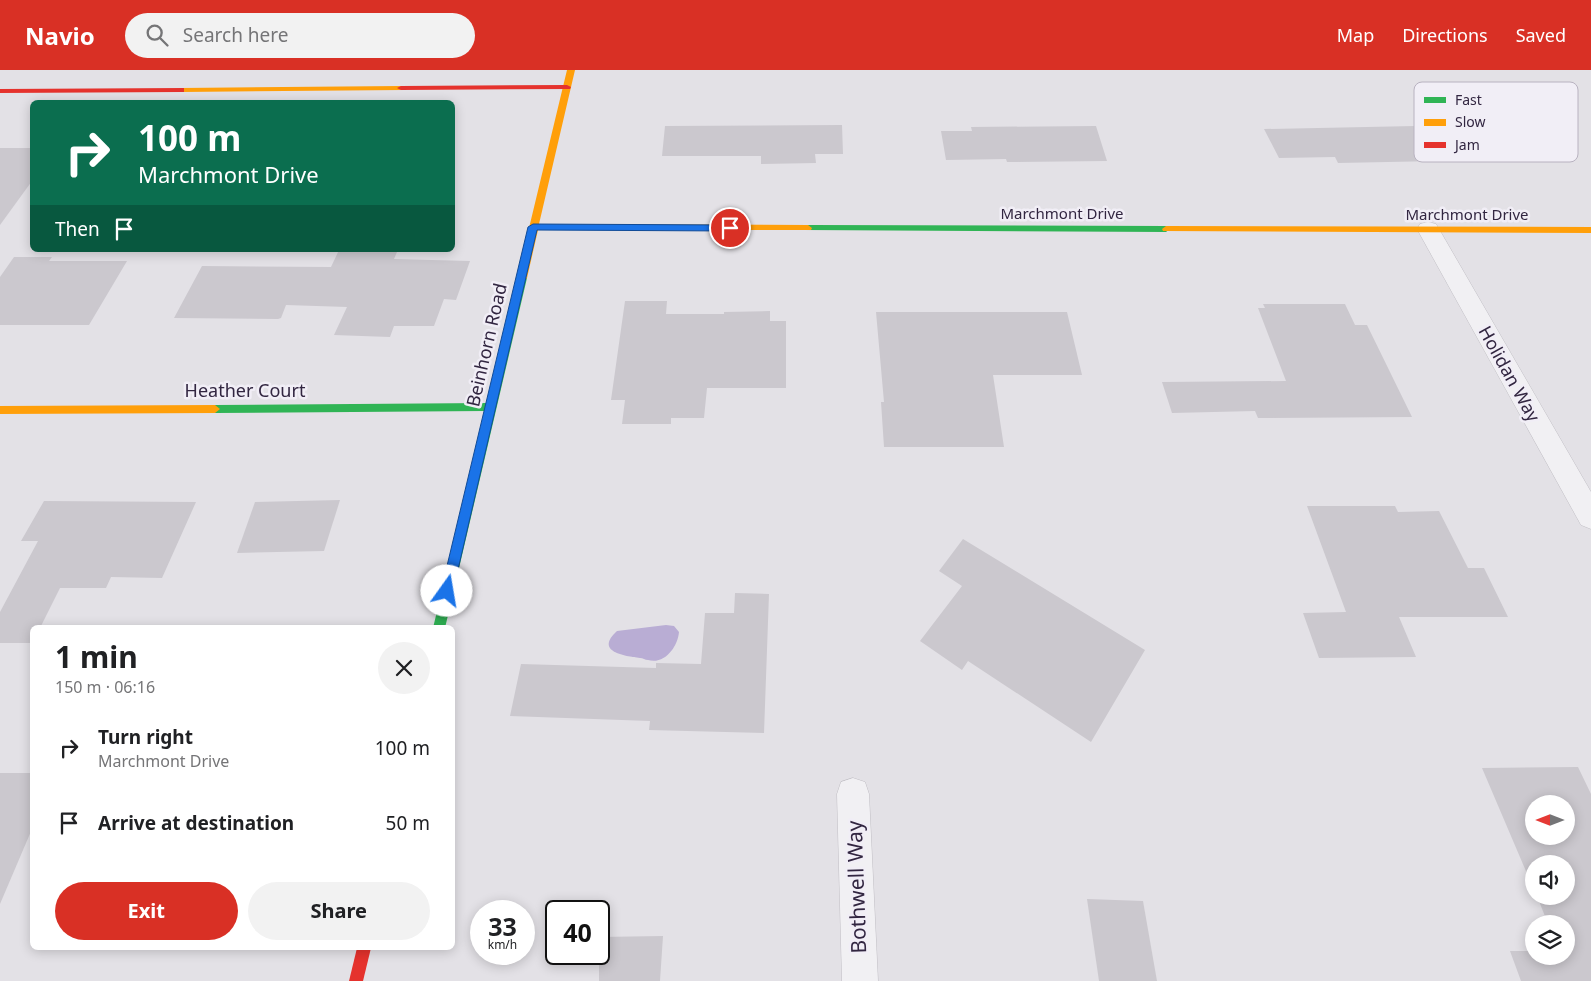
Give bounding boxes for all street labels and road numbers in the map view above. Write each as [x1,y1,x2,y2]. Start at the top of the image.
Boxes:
street label: Marchmont Drive [1000,203,1124,223]
street label: Marchmont Drive [1405,204,1529,224]
street label: Beinhorn Road [460,281,512,409]
street label: Holidan Way [1474,321,1546,426]
street label: Heather Court [185,378,306,402]
street label: Bothwell Way [840,820,872,954]

